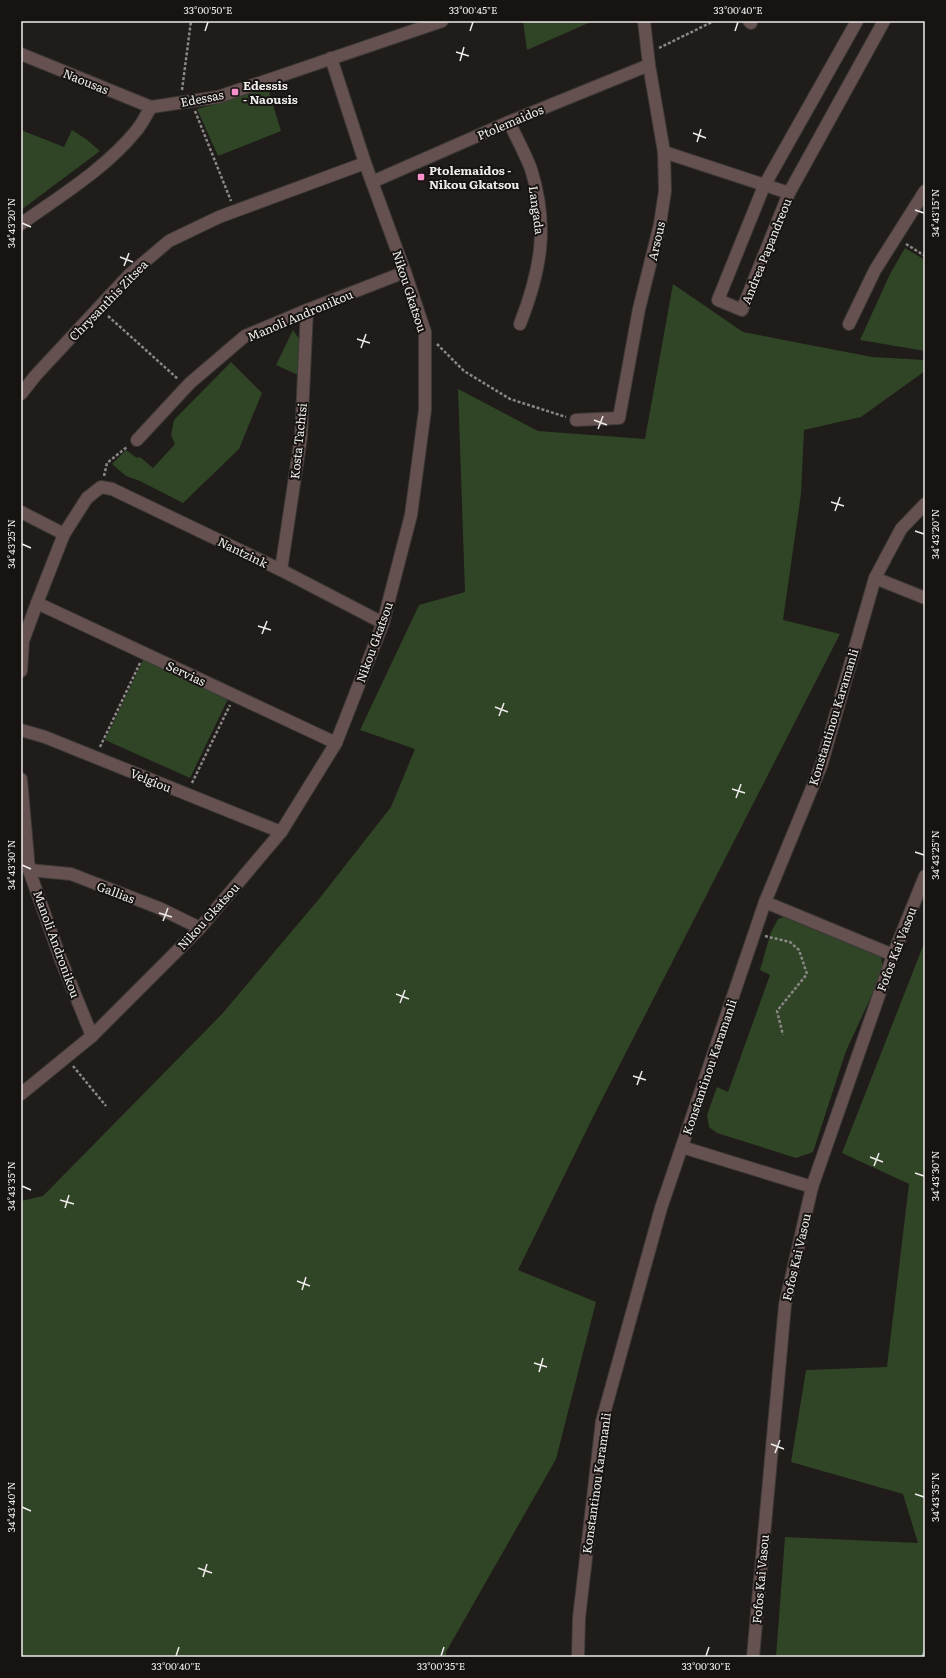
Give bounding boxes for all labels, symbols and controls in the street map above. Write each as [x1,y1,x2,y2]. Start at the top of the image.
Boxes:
text: 33°00'50"E [184,2,232,17]
text: 33°00'45"E [449,2,497,17]
text: 33°00'40"E [713,2,763,17]
street label: Naousas [61,64,112,98]
place label: Edessis - Naousis [243,76,298,108]
street label: Edessas [179,85,226,111]
marker: Edessis - Naousis [230,87,240,97]
street label: Ptolemaidos [474,100,546,144]
place label: Ptolemaidos - Nikou Gkatsou [429,161,519,193]
marker: Ptolemaidos - Nikou Gkatsou [416,172,426,182]
street label: Langada [525,185,549,236]
text: 34°43'15"N [927,189,942,237]
street label: Andrea Papandreou [736,195,796,307]
text: 34°43'20"N [3,198,18,248]
street label: Arsous [643,219,669,262]
street label: Nikou Gkatsou [388,248,432,335]
street label: Chrysanthis Zitsea [64,255,152,345]
street label: Manoli Andronikou [244,284,356,345]
street label: Kosta Tachtsi [285,402,311,480]
text: 34°43'20"N [927,509,942,559]
text: 34°43'25"N [3,519,18,569]
street label: Nantzink [215,532,272,572]
street label: Nikou Gkatsou [351,599,397,685]
street label: Konstantinou Karamanli [804,646,862,788]
street label: Servias [163,656,209,690]
street label: Velgiou [128,764,175,797]
text: 34°43'25"N [927,830,942,880]
text: 34°43'30"N [3,840,18,890]
street label: Gallias [94,877,138,908]
street label: Nikou Gkatsou [173,878,243,954]
street label: Manoli Andronikou [29,888,85,1001]
street label: Fofos Kai Vasou [872,904,921,994]
street label: Konstantinou Karamanli [677,997,741,1137]
text: 34°43'30"N [927,1151,942,1201]
text: 34°43'35"N [3,1161,18,1211]
street label: Fofos Kai Vasou [777,1211,815,1303]
street label: Konstantinou Karamanli [577,1411,615,1555]
text: 34°43'35"N [927,1472,942,1522]
text: 34°43'40"N [3,1482,18,1532]
street label: Fofos Kai Vasou [747,1533,773,1624]
text: 33°00'40"E [151,1658,201,1673]
text: 33°00'35"E [417,1658,465,1673]
text: 33°00'30"E [681,1658,731,1673]

